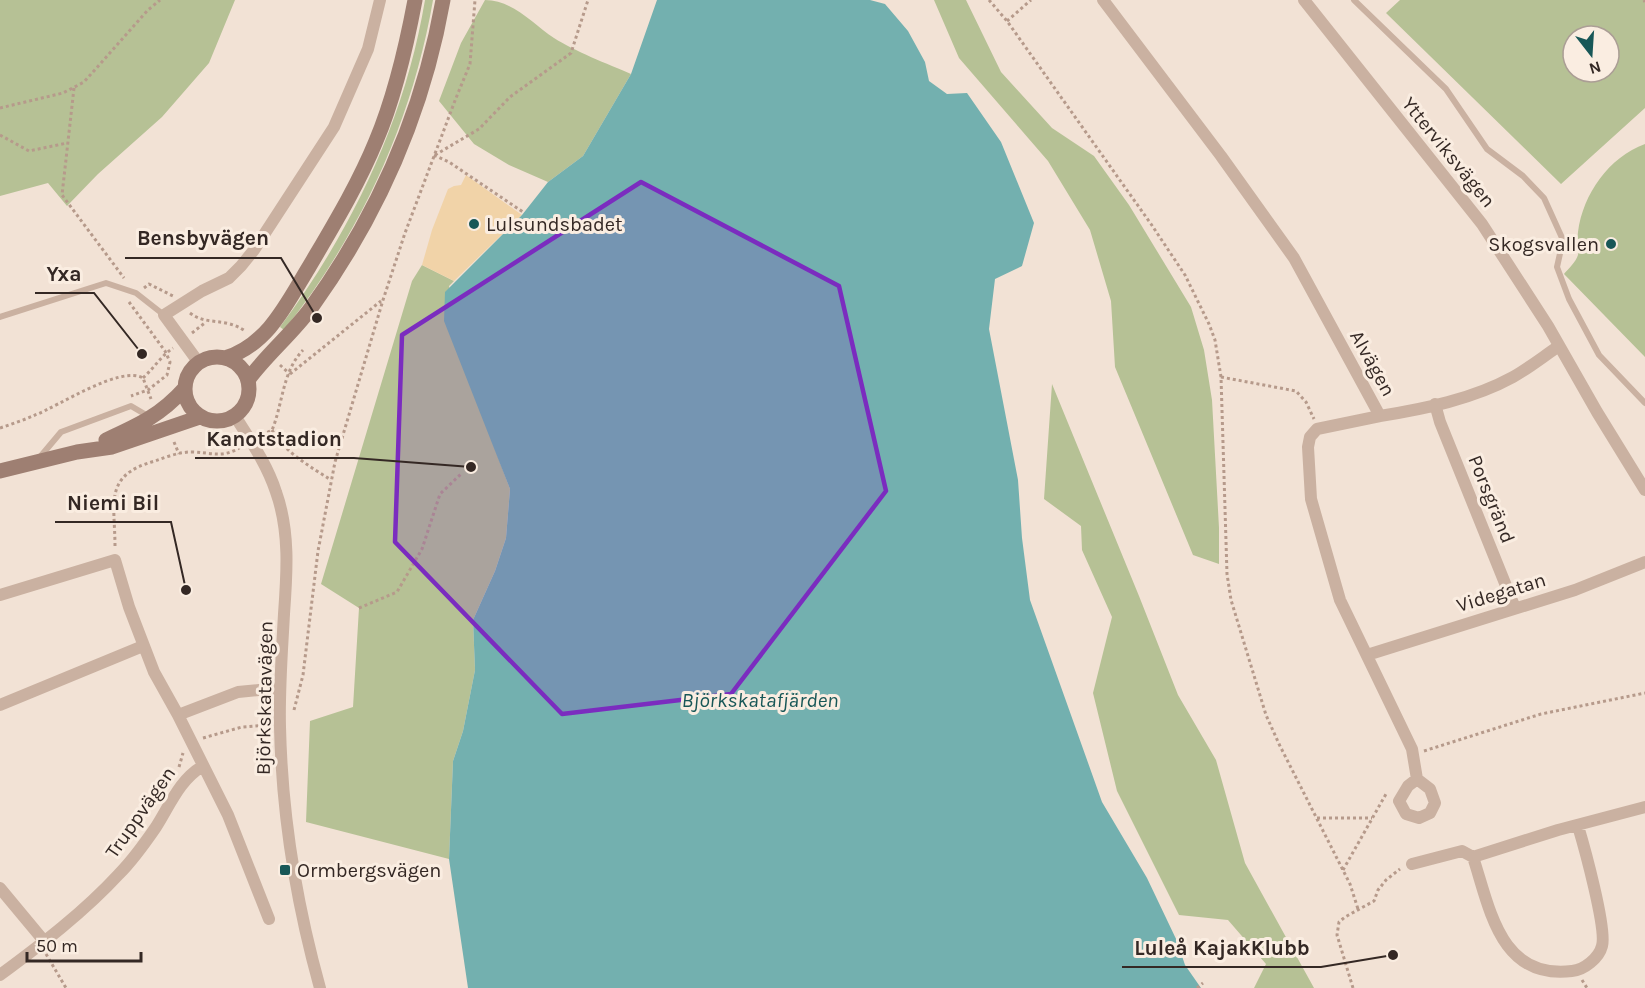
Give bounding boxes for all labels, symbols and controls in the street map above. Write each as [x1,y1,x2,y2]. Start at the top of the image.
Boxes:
north arrow [1561,24,1621,84]
text: N [1587,57,1604,79]
street label: Ytterviksvägen [1397,93,1500,212]
place label: Lulsundsbadet [486,213,623,236]
marker: Lulsundsbadet [467,217,481,231]
callout: Bensbyvägen [125,219,281,258]
text: Bensbyvägen [137,226,269,250]
place label: Skogsvallen [1488,233,1599,256]
marker: Skogsvallen [1604,237,1618,251]
callout: Yxa [35,254,94,293]
text: Yxa [46,262,82,286]
street label: Alvägen [1345,326,1400,400]
callout: Kanotstadion [195,419,354,458]
text: Kanotstadion [206,427,342,451]
street label: Porsgränd [1463,452,1520,547]
callout: Niemi Bil [55,483,171,522]
text: Niemi Bil [67,491,159,515]
street label: Videgatan [1454,568,1549,617]
street label: Björkskatavägen [252,621,277,775]
water label: Björkskatafjärden [681,688,839,712]
street label: Truppvägen [101,762,180,862]
place label: Ormbergsvägen [297,859,441,882]
marker: Ormbergsvägen [278,863,292,877]
scale bar [27,925,141,963]
callout: Luleå KajakKlubb [1122,928,1321,967]
text: 50 m [36,935,78,957]
text: Luleå KajakKlubb [1134,936,1310,960]

